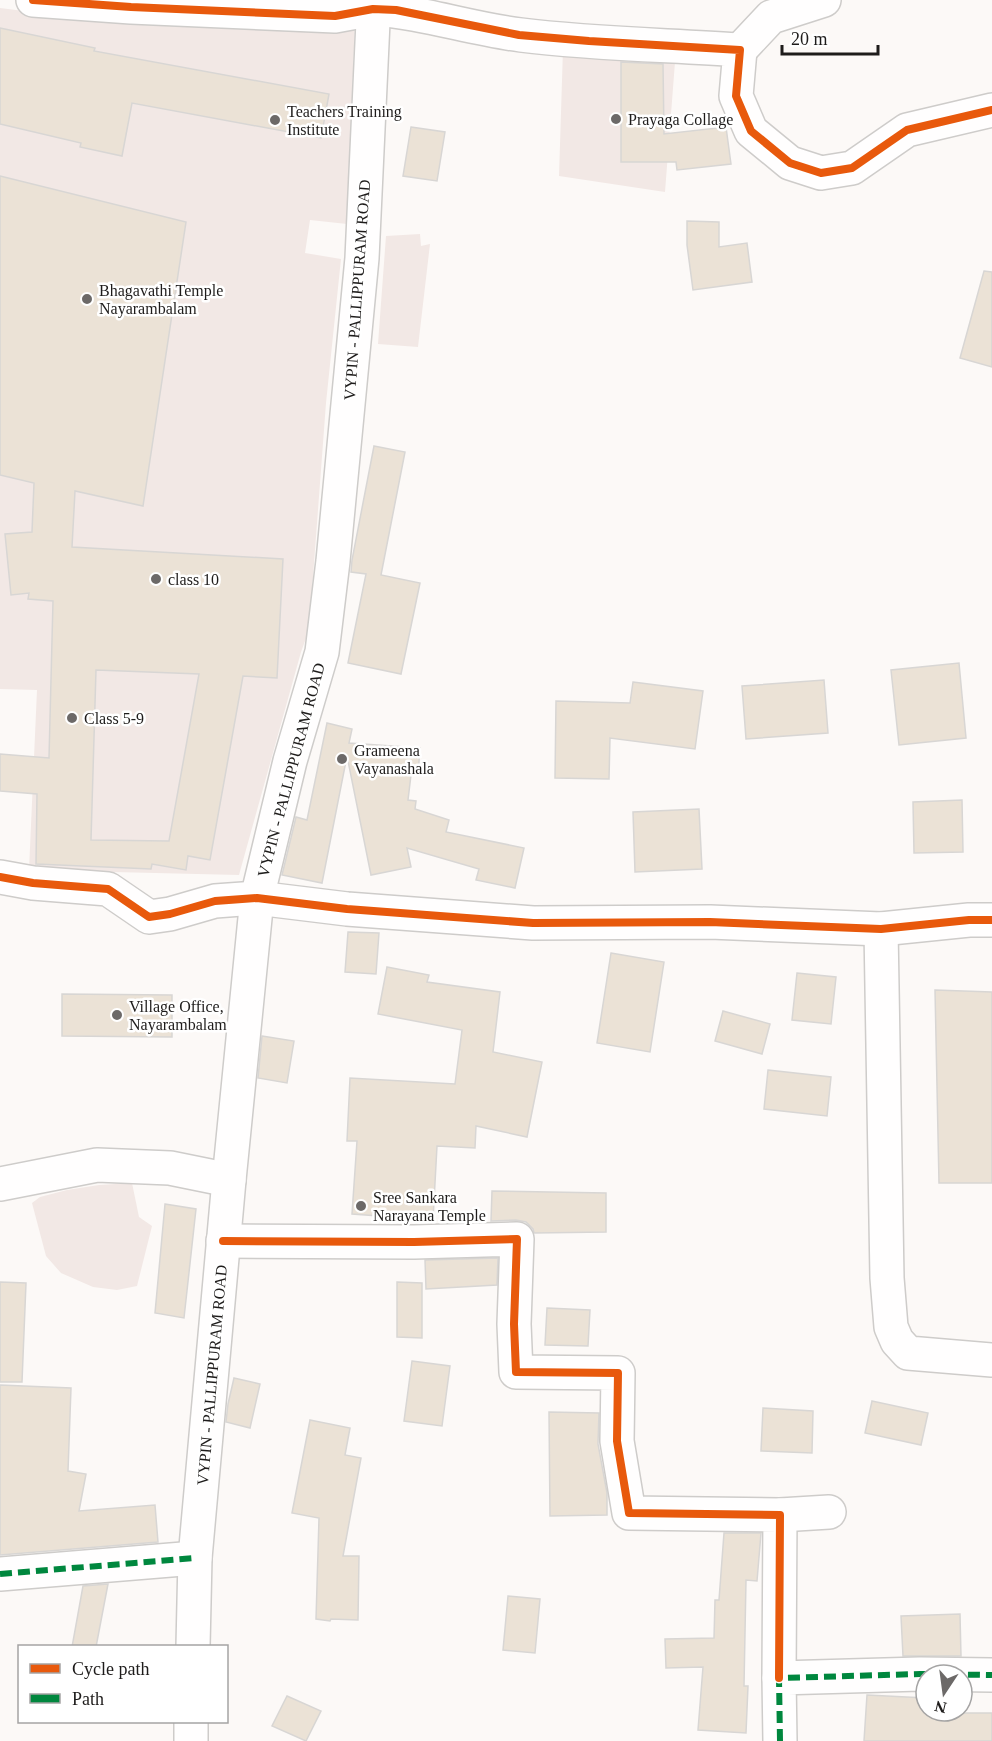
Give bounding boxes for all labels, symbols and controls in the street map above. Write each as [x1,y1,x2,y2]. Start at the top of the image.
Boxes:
scale bar [782,18,878,56]
text: 20 m [791,29,828,49]
place label: Teachers Training Institute [287,103,402,138]
place label: Prayaga Collage [628,111,733,129]
marker: Prayaga Collage [609,112,623,126]
marker: Teachers Training Institute [268,113,282,127]
street label: VYPIN - PALLIPPURAM ROAD [341,179,373,401]
place label: Bhagavathi Temple Nayarambalam [99,282,223,318]
marker: Bhagavathi Temple Nayarambalam [80,292,94,306]
place label: class 10 [168,571,219,588]
marker: class 10 [149,572,163,586]
street label: VYPIN - PALLIPPURAM ROAD [254,661,328,879]
place label: Class 5-9 [84,710,144,727]
marker: Class 5-9 [65,711,79,725]
place label: Grameena Vayanashala [354,742,434,778]
marker: Grameena Vayanashala [335,752,349,766]
place label: Village Office, Nayarambalam [129,998,227,1034]
marker: Village Office, Nayarambalam [110,1008,124,1022]
place label: Sree Sankara Narayana Temple [373,1189,486,1225]
marker: Sree Sankara Narayana Temple [354,1199,368,1213]
street label: VYPIN - PALLIPPURAM ROAD [194,1264,230,1486]
legend [18,1645,228,1723]
text: Cycle path [72,1659,149,1679]
north arrow [914,1663,974,1723]
text: Path [72,1689,104,1709]
text: N [933,1697,948,1717]

